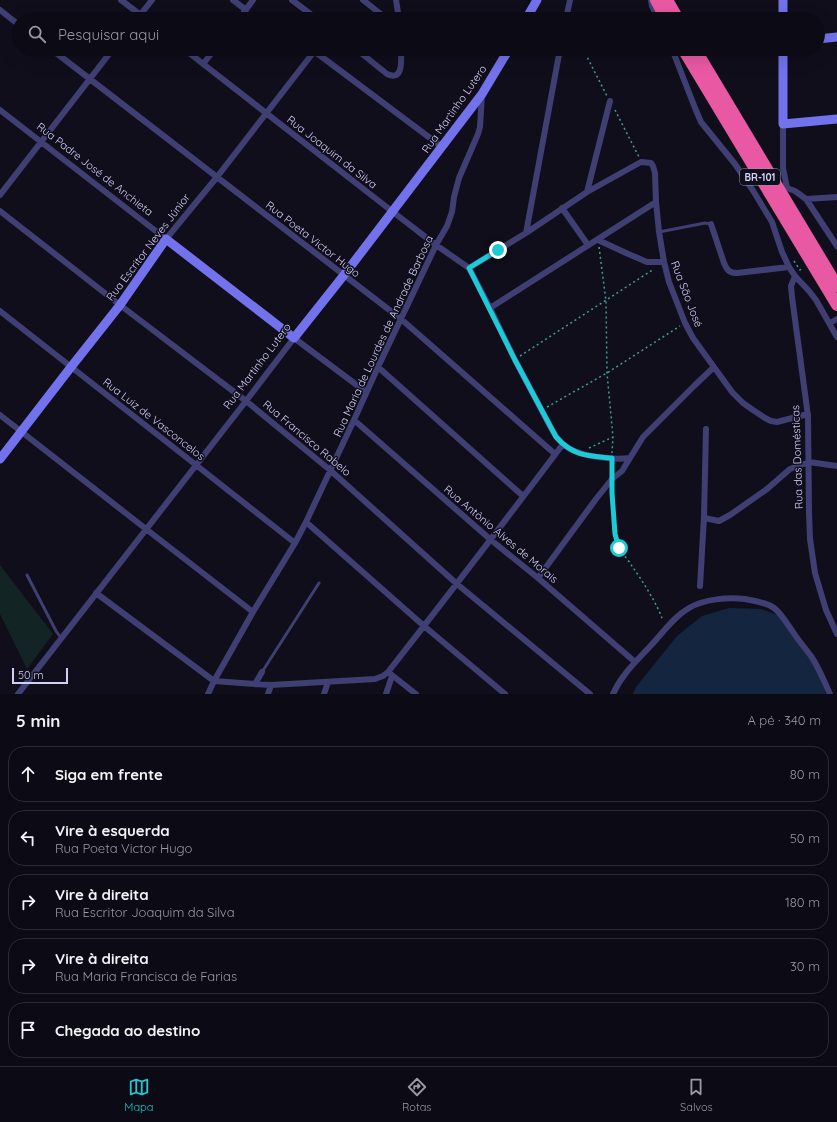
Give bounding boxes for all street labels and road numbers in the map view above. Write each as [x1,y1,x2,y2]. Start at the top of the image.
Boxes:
street label: Rua Martinho Lutero [418,62,490,156]
street label: Rua Joaquim da Silva [284,112,380,192]
street label: Rua Padre José de Anchieta [34,119,156,219]
road number: BR-101 [740,169,780,185]
street label: Rua Escritor Neves Júnior [103,190,193,303]
street label: Rua Poeta Victor Hugo [263,198,363,280]
street label: Rua Maria de Lourdes de Andrade Barbosa [330,233,436,439]
street label: Rua São José [668,259,706,329]
street label: Rua Martinho Lutero [220,320,294,412]
street label: Rua Luiz de Vasconcelos [100,375,208,463]
street label: Rua Francisco Rabelo [260,397,354,479]
street label: Rua das Domésticas [788,405,806,509]
street label: Rua Antônio Alves de Morais [441,482,561,586]

